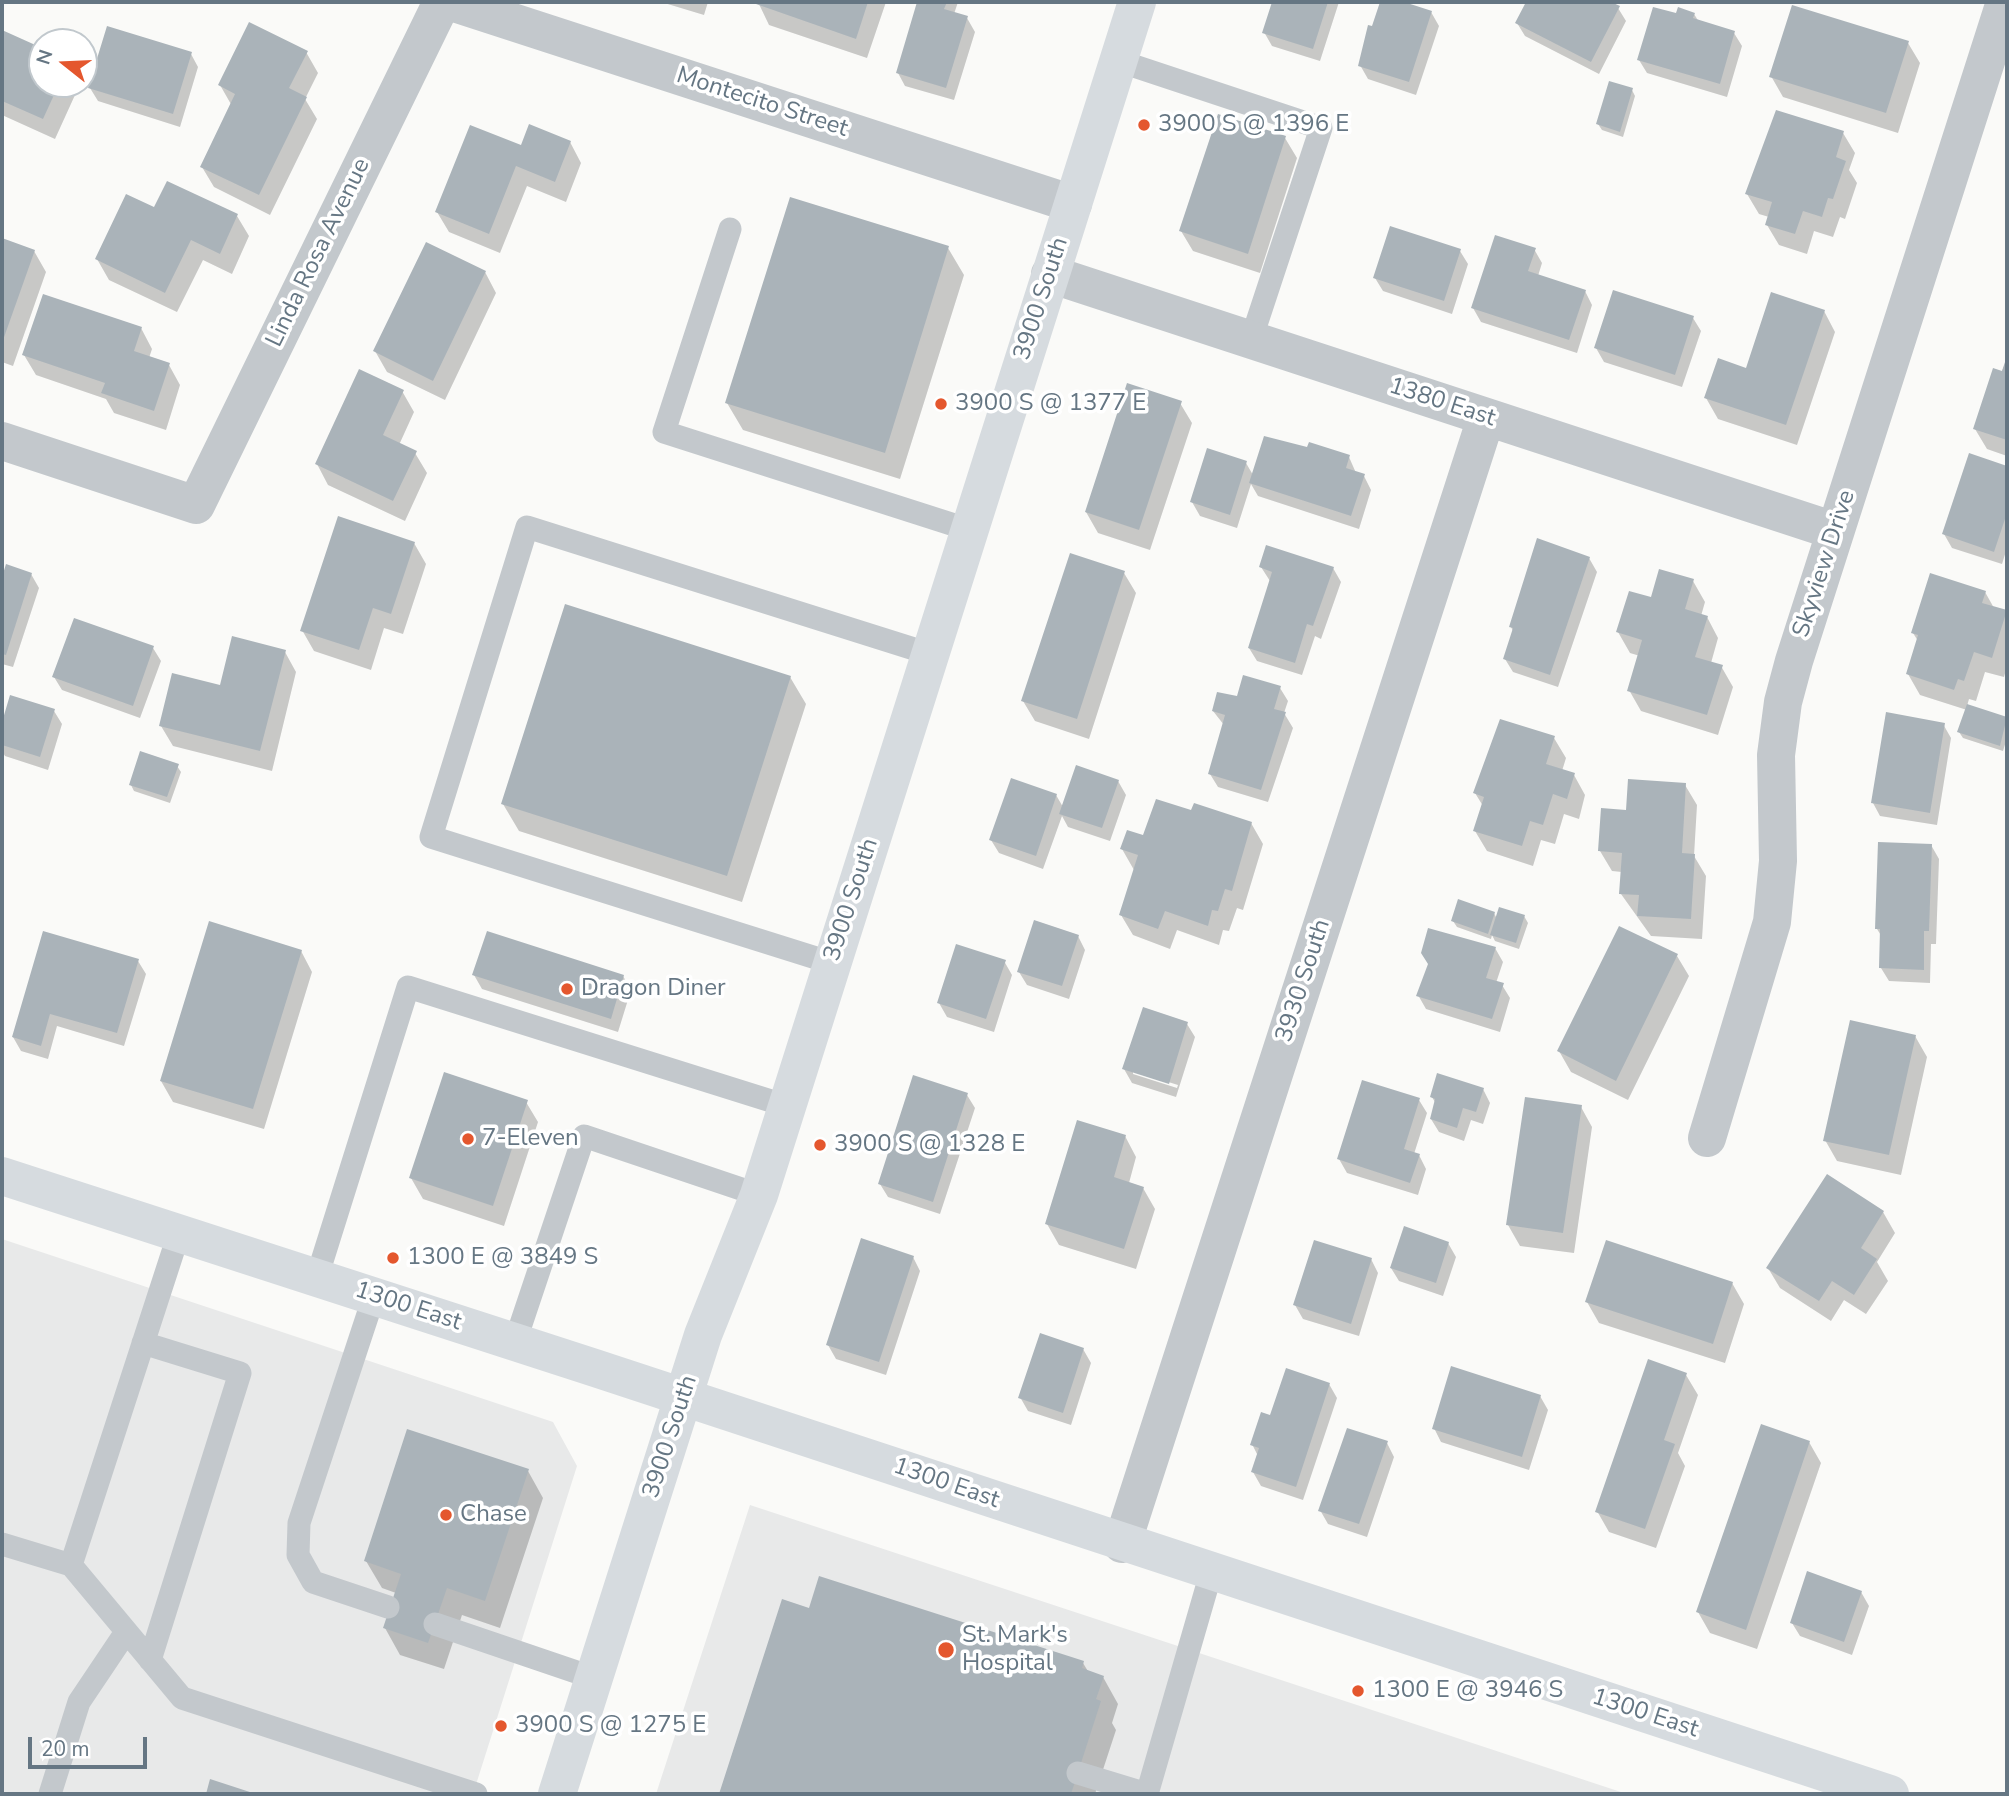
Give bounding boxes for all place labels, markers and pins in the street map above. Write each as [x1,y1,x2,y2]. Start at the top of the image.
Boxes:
place label: 3900 S @ 1396 E [1158,111,1349,139]
marker: 3900 S @ 1396 E [1136,117,1152,133]
place label: 3900 S @ 1377 E [955,390,1146,418]
marker: 3900 S @ 1377 E [933,396,949,412]
place label: Dragon Diner [581,975,726,1003]
marker: Dragon Diner [559,981,575,997]
place label: 7-Eleven [482,1125,579,1153]
marker: 7-Eleven [460,1131,476,1147]
place label: 3900 S @ 1328 E [834,1131,1025,1159]
marker: 3900 S @ 1328 E [812,1137,828,1153]
place label: 1300 E @ 3849 S [407,1244,598,1272]
marker: 1300 E @ 3849 S [385,1250,401,1266]
place label: Chase [460,1501,527,1529]
marker: Chase [438,1507,454,1523]
place label: St. Mark's Hospital [962,1622,1068,1678]
marker: St. Mark's Hospital [936,1640,956,1660]
place label: 1300 E @ 3946 S [1372,1677,1563,1705]
marker: 1300 E @ 3946 S [1350,1683,1366,1699]
place label: 3900 S @ 1275 E [515,1712,706,1740]
marker: 3900 S @ 1275 E [493,1718,509,1734]

